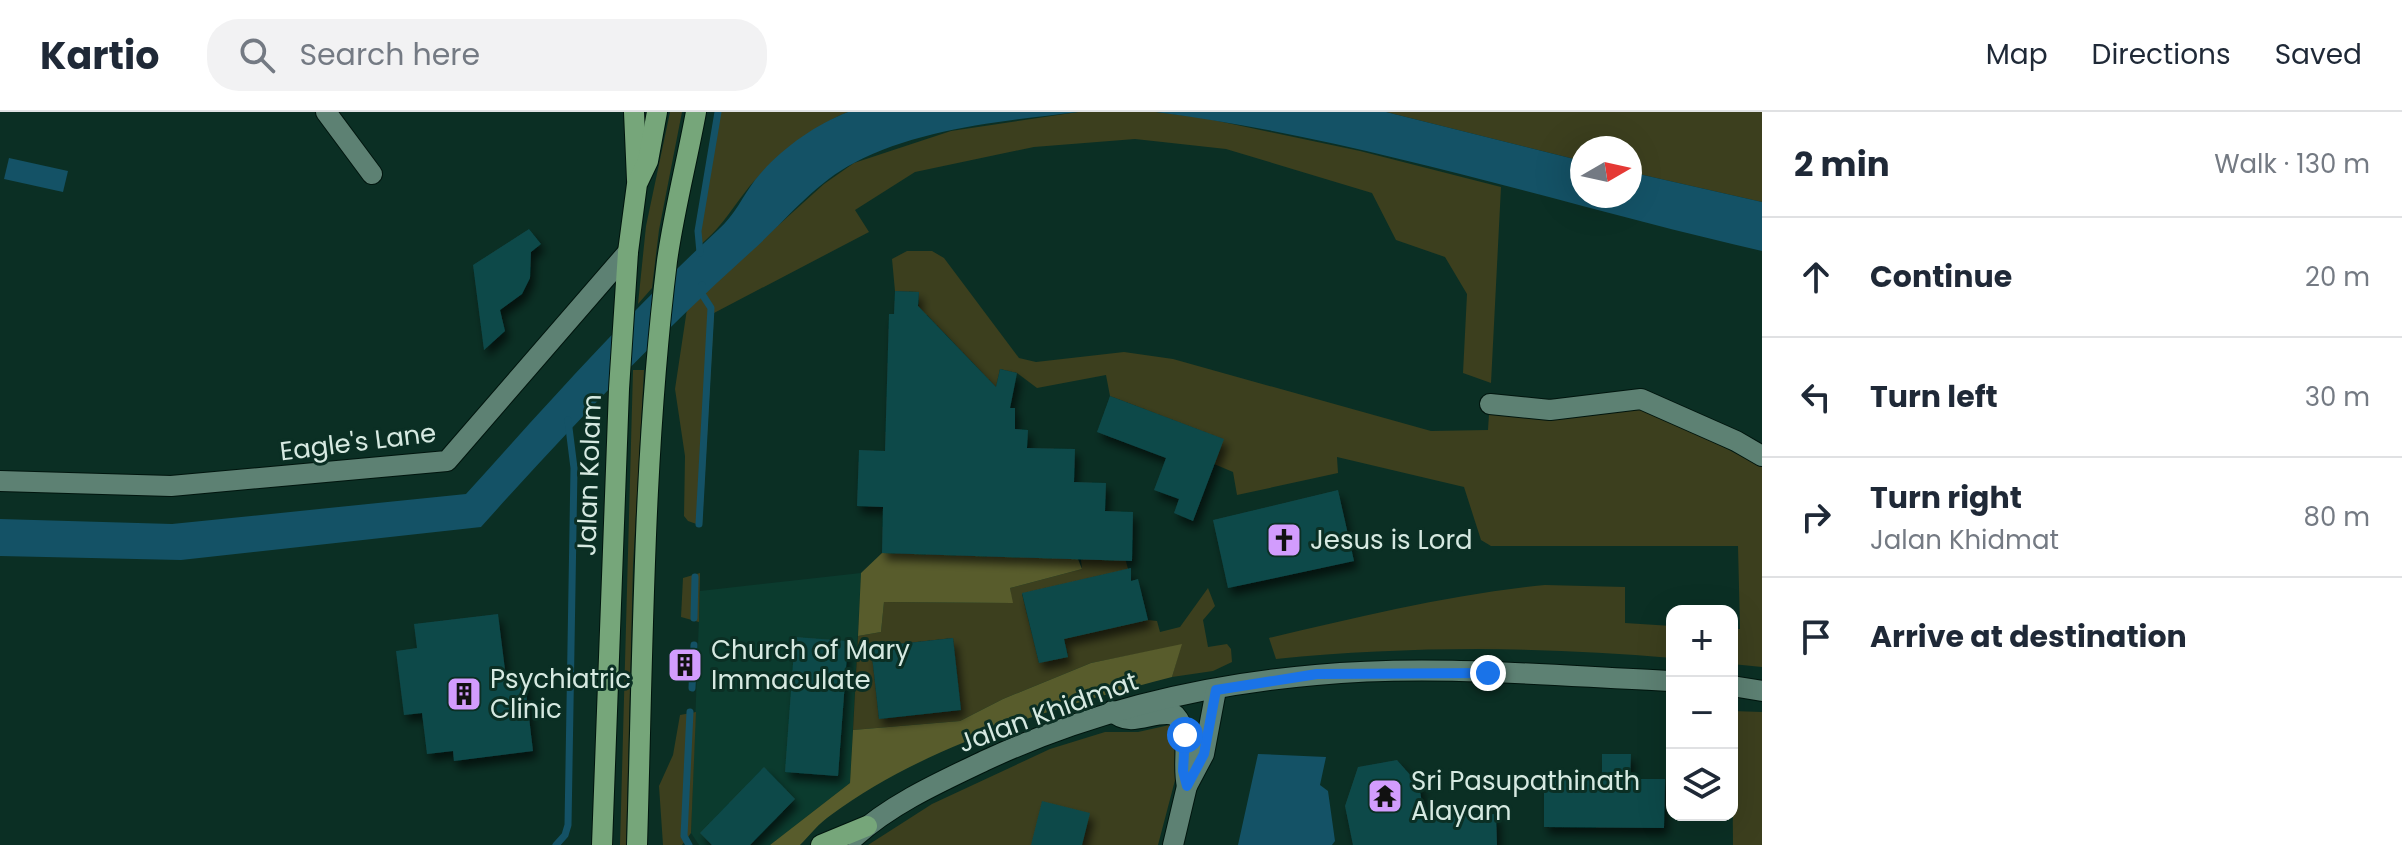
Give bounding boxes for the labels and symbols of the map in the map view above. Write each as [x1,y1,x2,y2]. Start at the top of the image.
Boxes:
north arrow [1570,136,1642,208]
street label: Jalan Kolam [568,393,610,557]
street label: Eagle's Lane [278,415,438,469]
church icon: Jesus is Lord [1265,521,1303,559]
place label: Jesus is Lord [1310,522,1473,558]
place label: Church of Mary Immaculate [711,632,910,698]
building icon: Church of Mary Immaculate [666,646,704,684]
route end [1470,655,1506,691]
place label: Psychiatric Clinic [490,661,631,727]
street label: Jalan Khidmat [953,663,1143,761]
building icon: Psychiatric Clinic [445,675,483,713]
route start [1167,717,1203,753]
place label: Sri Pasupathinath Alayam [1411,763,1640,829]
temple icon: Sri Pasupathinath Alayam [1366,777,1404,815]

